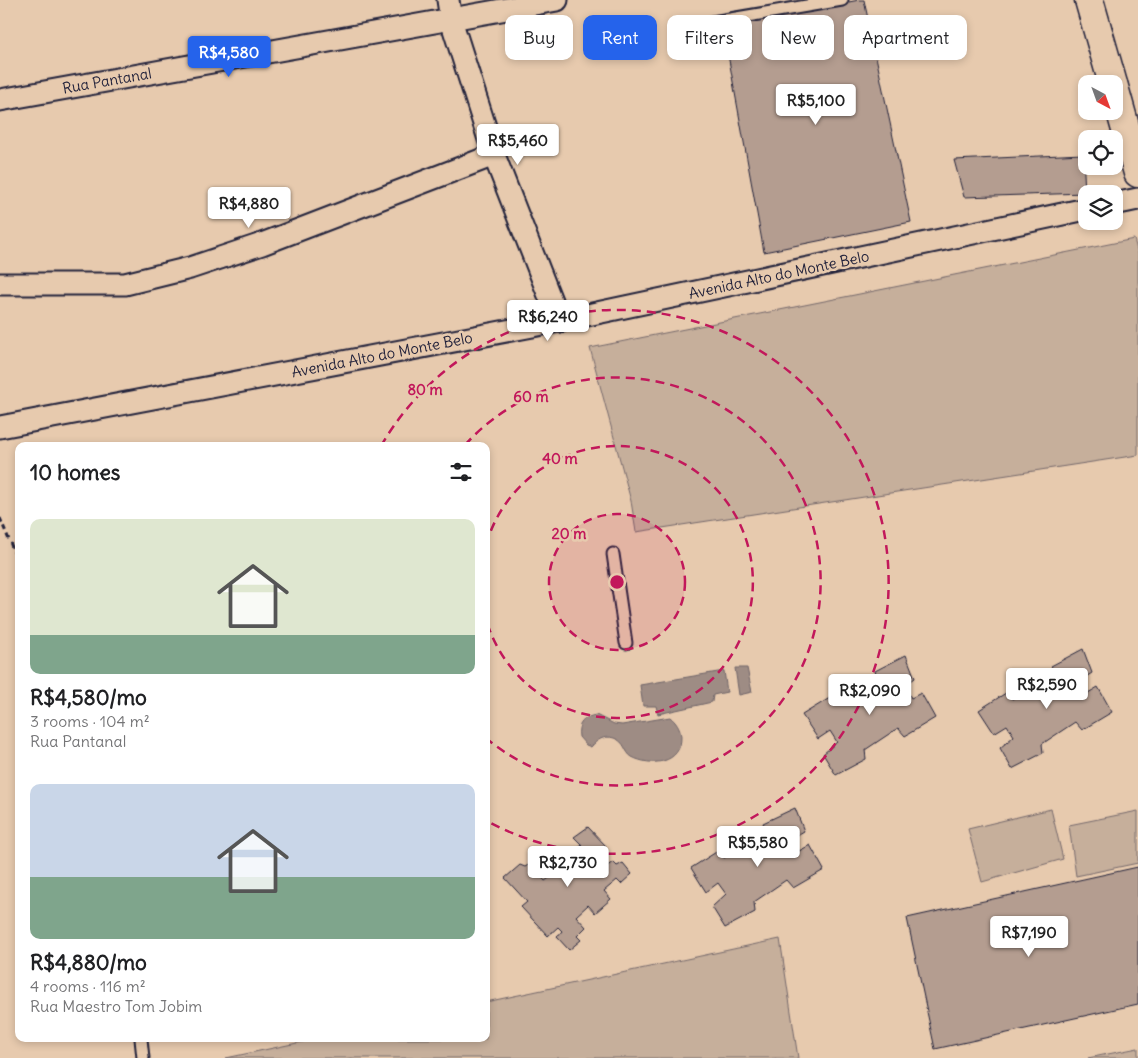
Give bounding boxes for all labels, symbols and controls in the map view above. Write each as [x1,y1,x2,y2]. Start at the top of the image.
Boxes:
chip: Buy [505,15,573,60]
chip: Rent [583,15,657,60]
chip: Filters [667,15,752,60]
chip: New [762,15,834,60]
chip: Apartment [844,15,967,60]
pin: R$4,580 [183,36,275,78]
text: R$4,580 [199,42,259,62]
street label: Rua Pantanal [61,63,153,98]
north arrow [1078,75,1122,120]
map controls [1078,75,1123,230]
pin: R$5,100 [770,84,862,126]
text: R$5,100 [787,90,845,110]
pin: R$5,460 [472,124,564,166]
text: R$5,460 [488,130,548,150]
button: locate [1078,130,1123,175]
button: layers [1078,185,1123,230]
pin: R$4,880 [203,186,295,229]
text: R$4,880 [219,193,279,213]
street label: Avenida Alto do Monte Belo [687,246,871,303]
pin: R$6,240 [502,300,594,342]
text: R$6,240 [518,306,578,326]
street label: Avenida Alto do Monte Belo [290,328,474,381]
text: 80 m [407,380,443,399]
text: 60 m [513,387,549,406]
text: 40 m [542,449,578,468]
icon: filters [447,458,475,486]
text: 10 homes [30,459,120,486]
text: 20 m [552,524,586,543]
icon: home [208,551,298,641]
centre of rings [608,573,626,591]
pin: R$2,590 [1001,668,1093,710]
pin: R$2,090 [824,674,916,716]
text: R$2,590 [1017,674,1077,694]
text: R$2,090 [839,680,901,700]
text: R$4,580/mo [30,684,147,711]
text: 3 rooms · 104 m² [30,711,150,731]
text: Rua Pantanal [30,731,126,751]
icon: home [208,816,298,906]
pin: R$5,580 [712,826,804,868]
text: R$5,580 [728,832,788,852]
pin: R$2,730 [522,846,614,888]
text: R$2,730 [539,852,597,872]
pin: R$7,190 [983,916,1075,958]
text: R$7,190 [1001,922,1057,942]
text: R$4,880/mo [30,949,147,976]
text: 4 rooms · 116 m² [30,976,146,996]
text: Rua Maestro Tom Jobim [30,996,202,1016]

